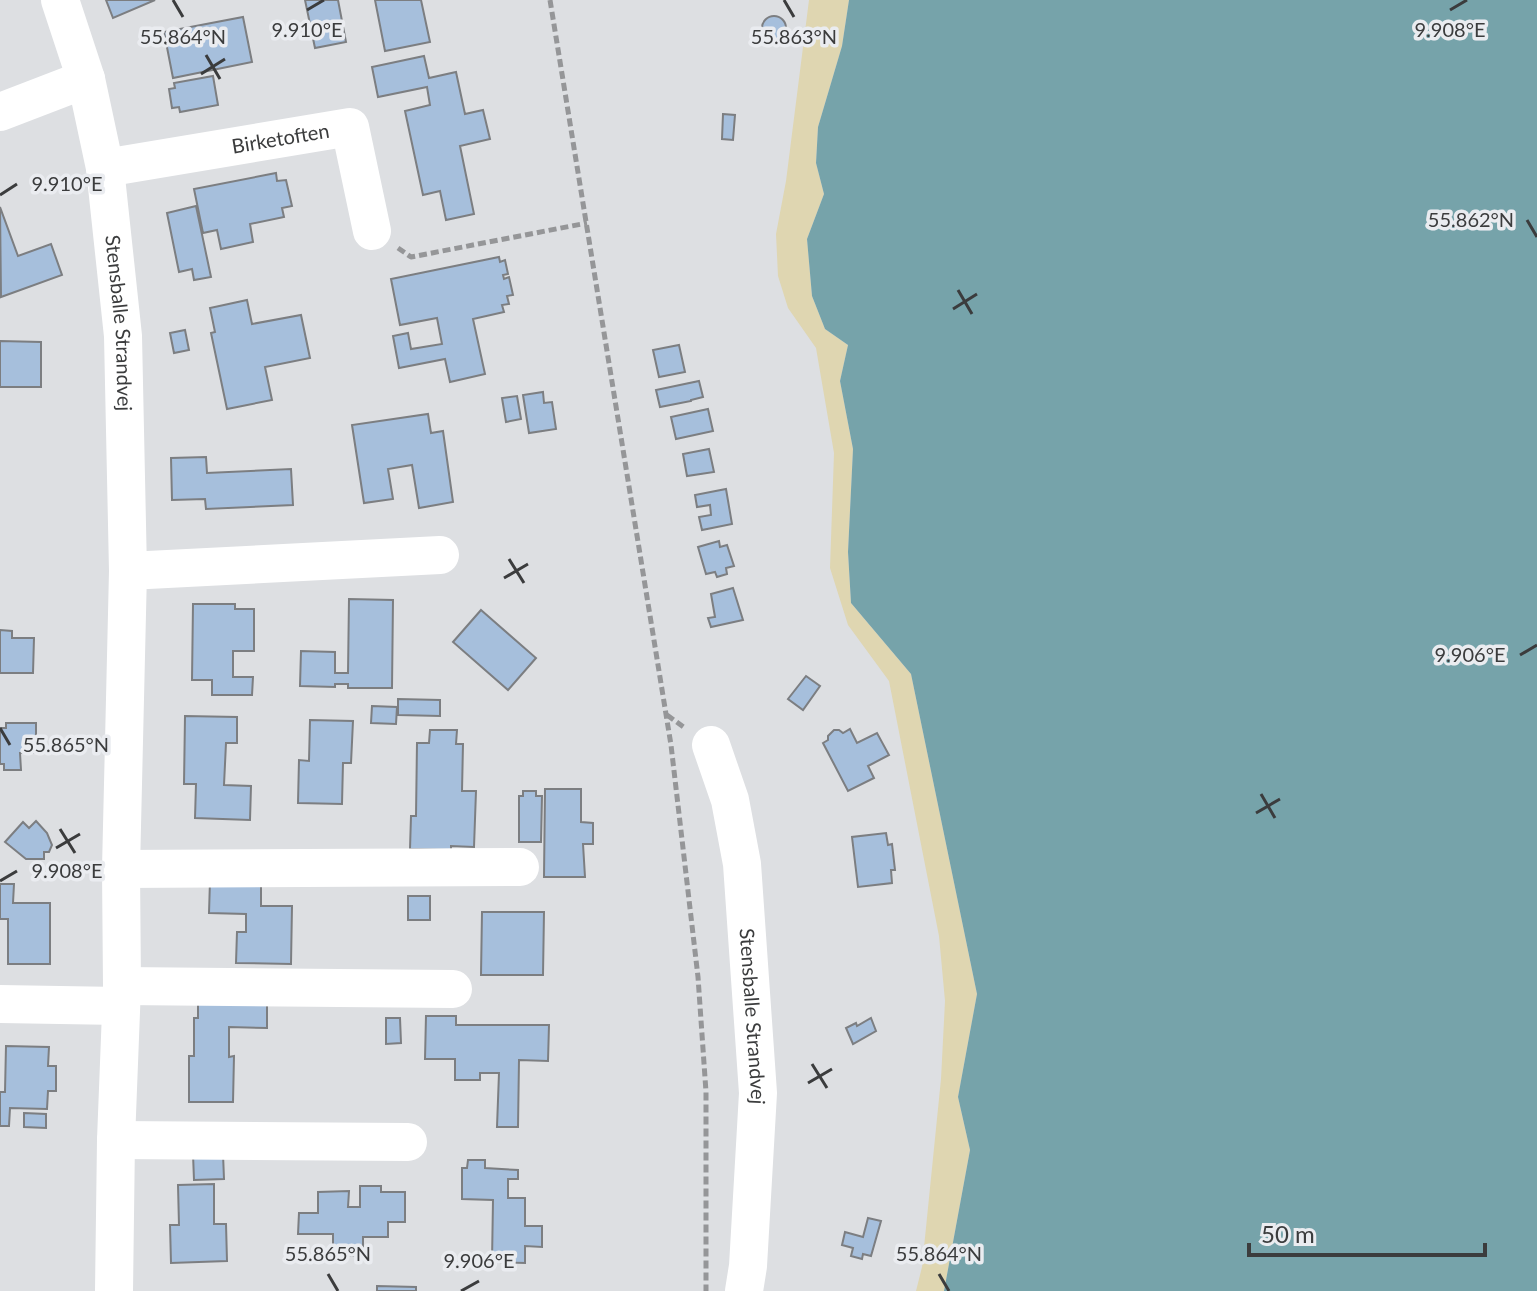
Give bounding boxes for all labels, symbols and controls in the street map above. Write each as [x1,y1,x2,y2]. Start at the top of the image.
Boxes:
text: 9.910°E [272,17,342,41]
text: 9.908°E [1415,17,1485,41]
text: 55.864°N [140,24,226,48]
text: 55.863°N [751,24,837,48]
street label: Birketoften [230,118,331,158]
text: 9.910°E [32,171,102,195]
text: 55.862°N [1428,207,1514,231]
street label: Stensballe Strandvej [101,234,138,411]
text: 9.906°E [1435,642,1505,666]
text: 55.865°N [23,732,109,756]
text: 9.908°E [32,858,102,882]
street label: Stensballe Strandvej [736,927,771,1105]
scale bar [1249,1207,1485,1257]
text: 50 m [1261,1219,1315,1248]
text: 55.865°N [285,1241,371,1265]
text: 55.864°N [896,1241,982,1265]
text: 9.906°E [444,1248,514,1272]

